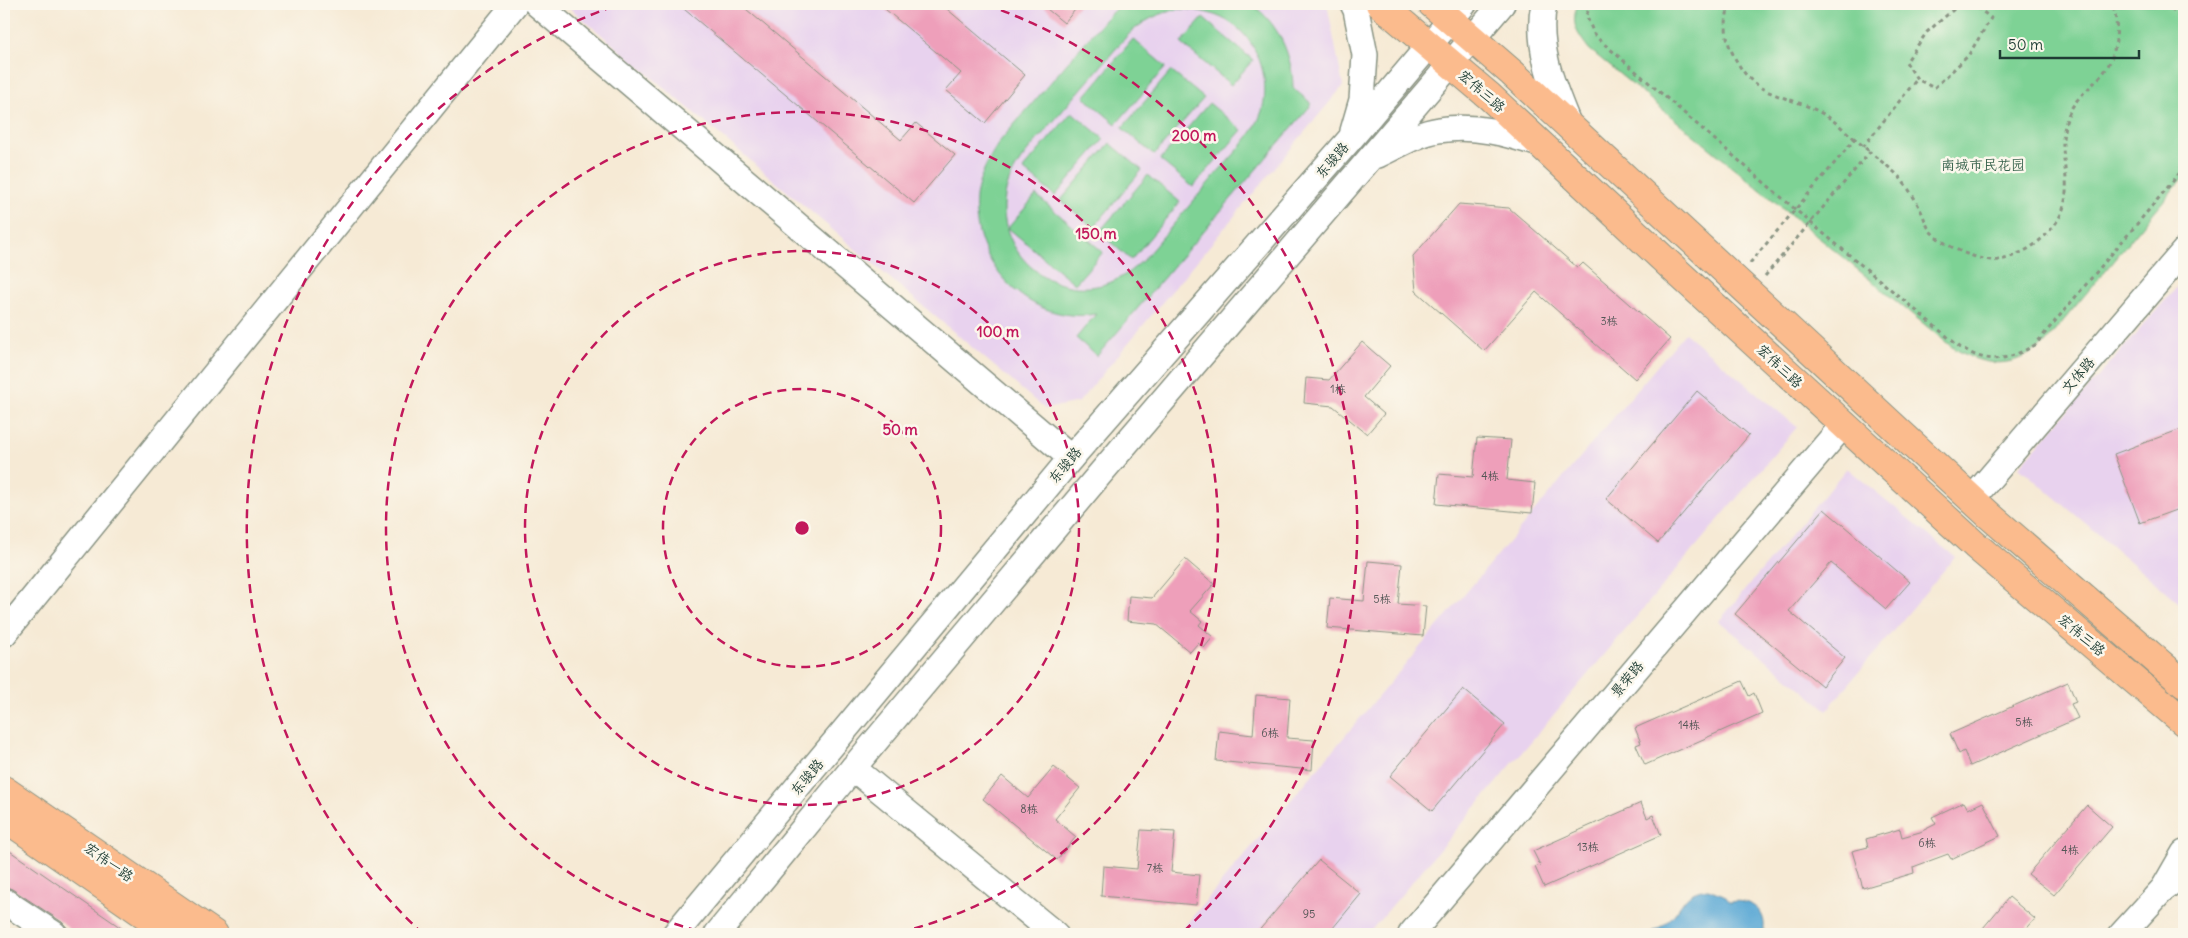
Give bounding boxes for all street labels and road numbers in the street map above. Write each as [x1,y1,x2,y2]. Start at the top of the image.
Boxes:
street label: 宏伟三路 [1455,66,1509,116]
street label: 东骏路 [1311,138,1353,182]
street label: 宏伟三路 [1753,340,1807,392]
street label: 文体路 [2057,353,2099,397]
street label: 东骏路 [1045,443,1085,487]
street label: 宏伟三路 [2055,610,2109,660]
street label: 景荣路 [1607,657,1647,701]
street label: 东骏路 [787,755,827,799]
street label: 宏伟一路 [81,839,137,885]

